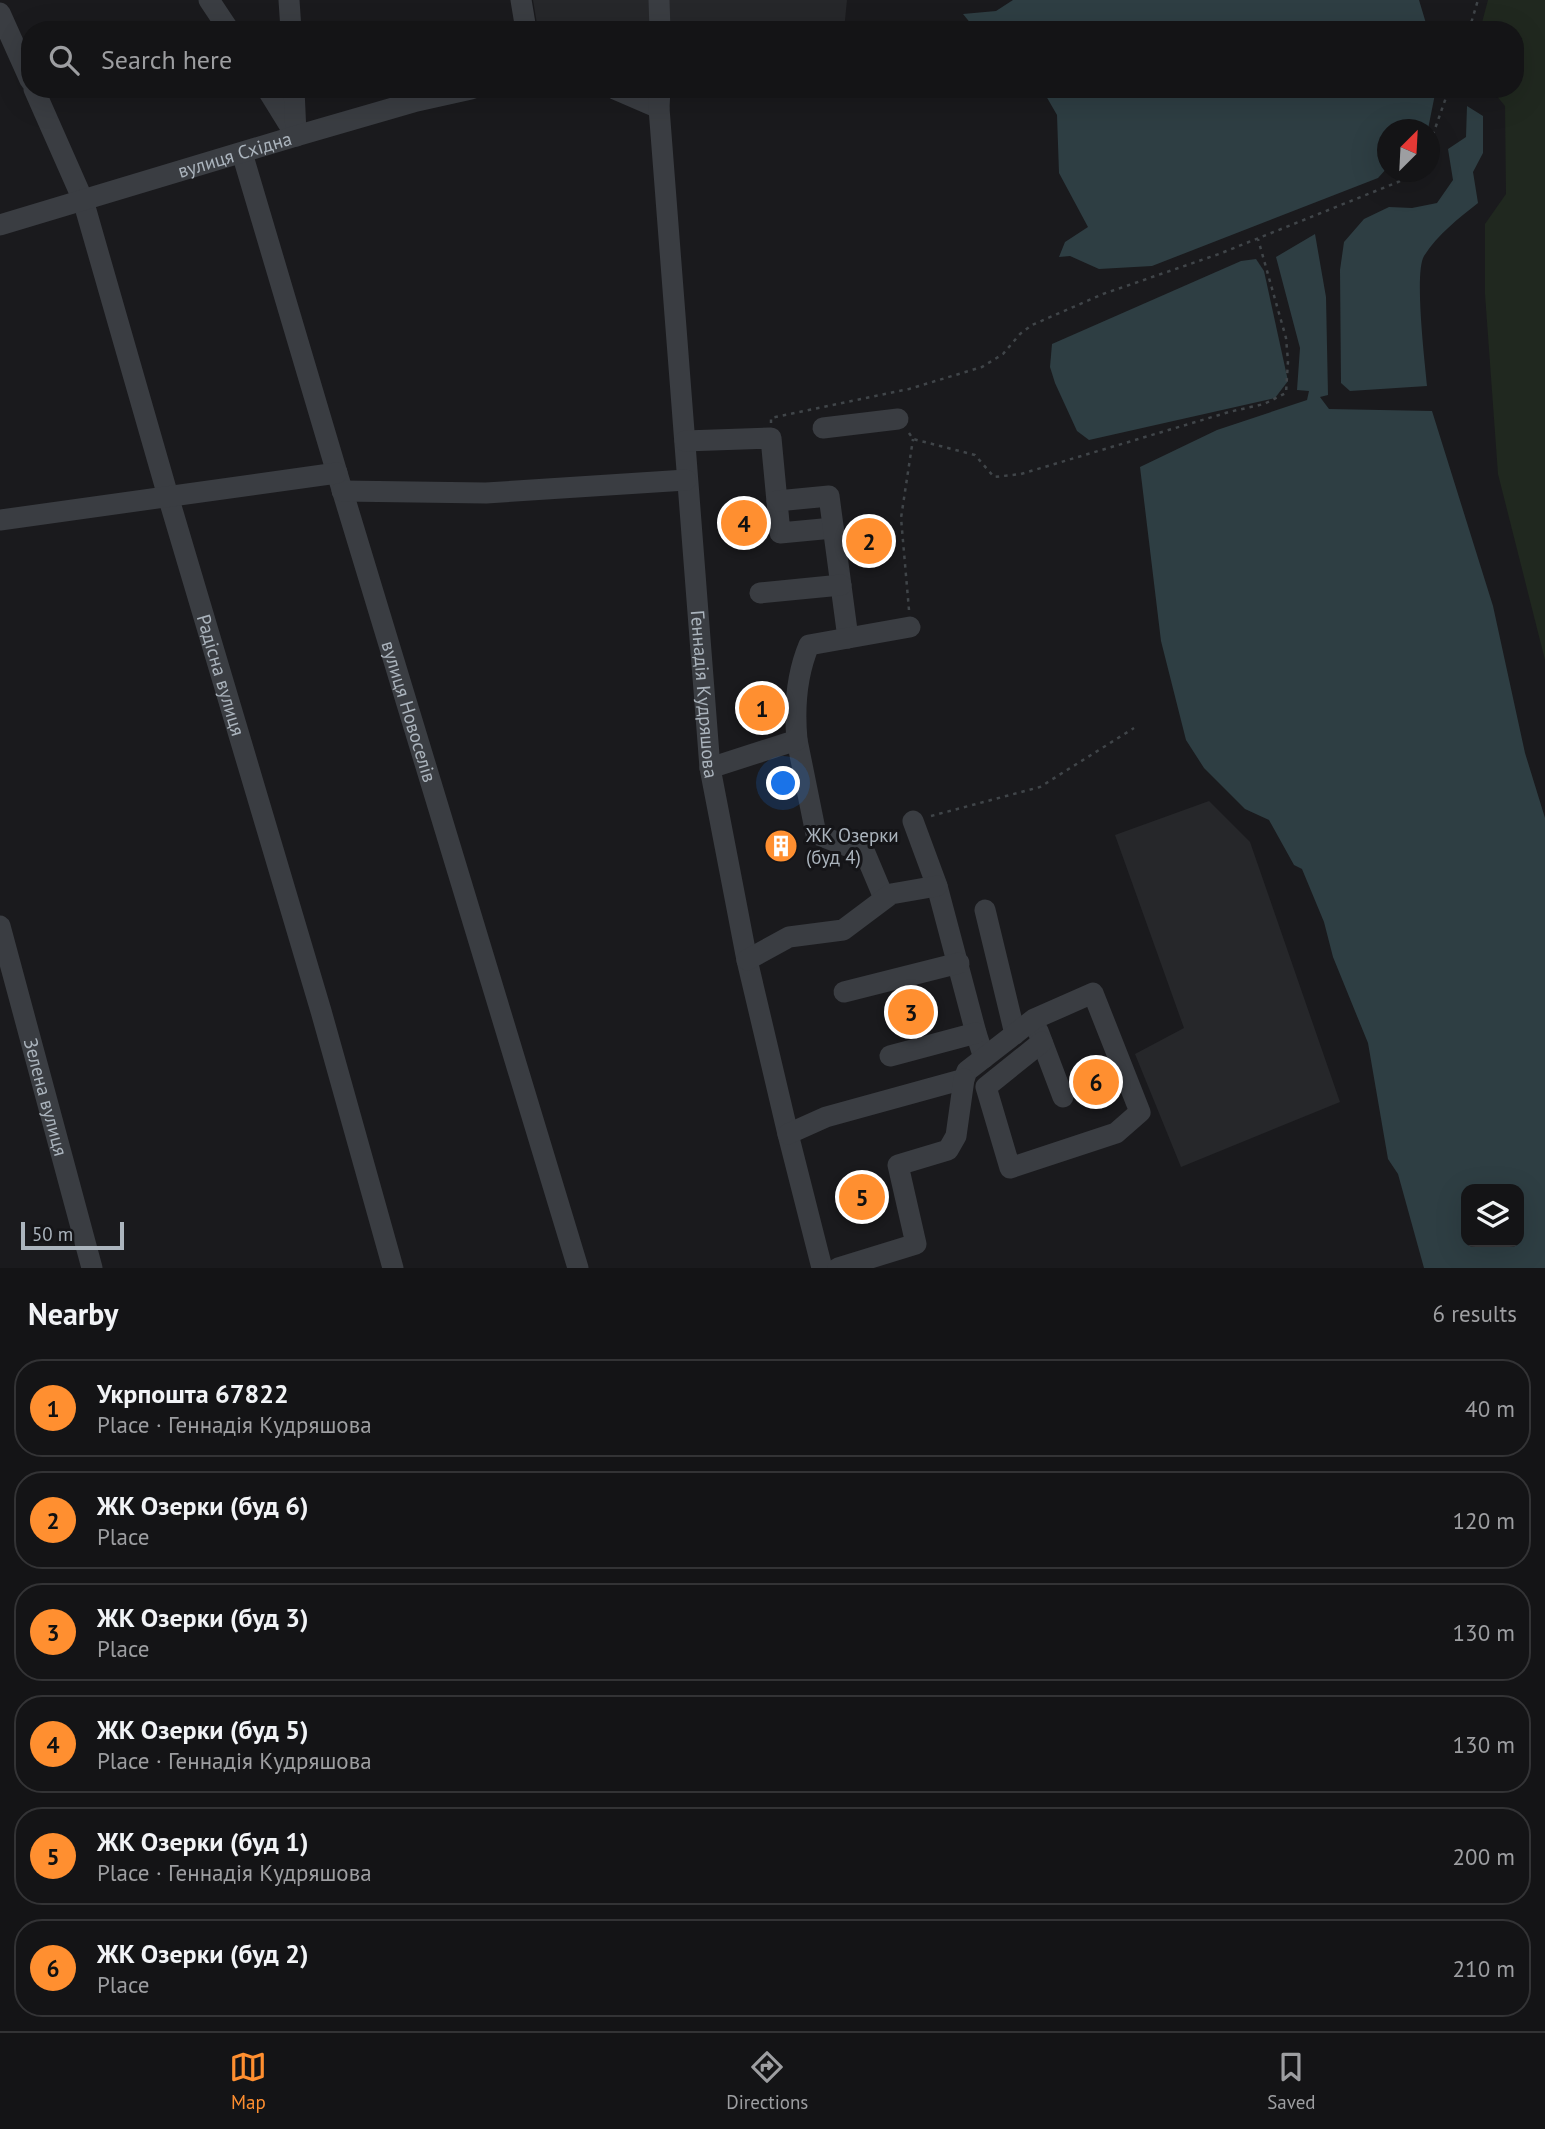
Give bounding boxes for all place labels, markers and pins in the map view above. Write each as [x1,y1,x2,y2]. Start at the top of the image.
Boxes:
pin: 4 [721,497,767,549]
pin: 2 [846,515,892,567]
pin: 1 [739,682,785,734]
place label: ЖК Озерки (буд 4) [805,823,899,869]
building icon: ЖК Озерки (буд 4) [762,827,800,865]
pin: 3 [888,986,934,1038]
pin: 6 [1073,1056,1119,1108]
pin: 5 [839,1171,885,1223]

